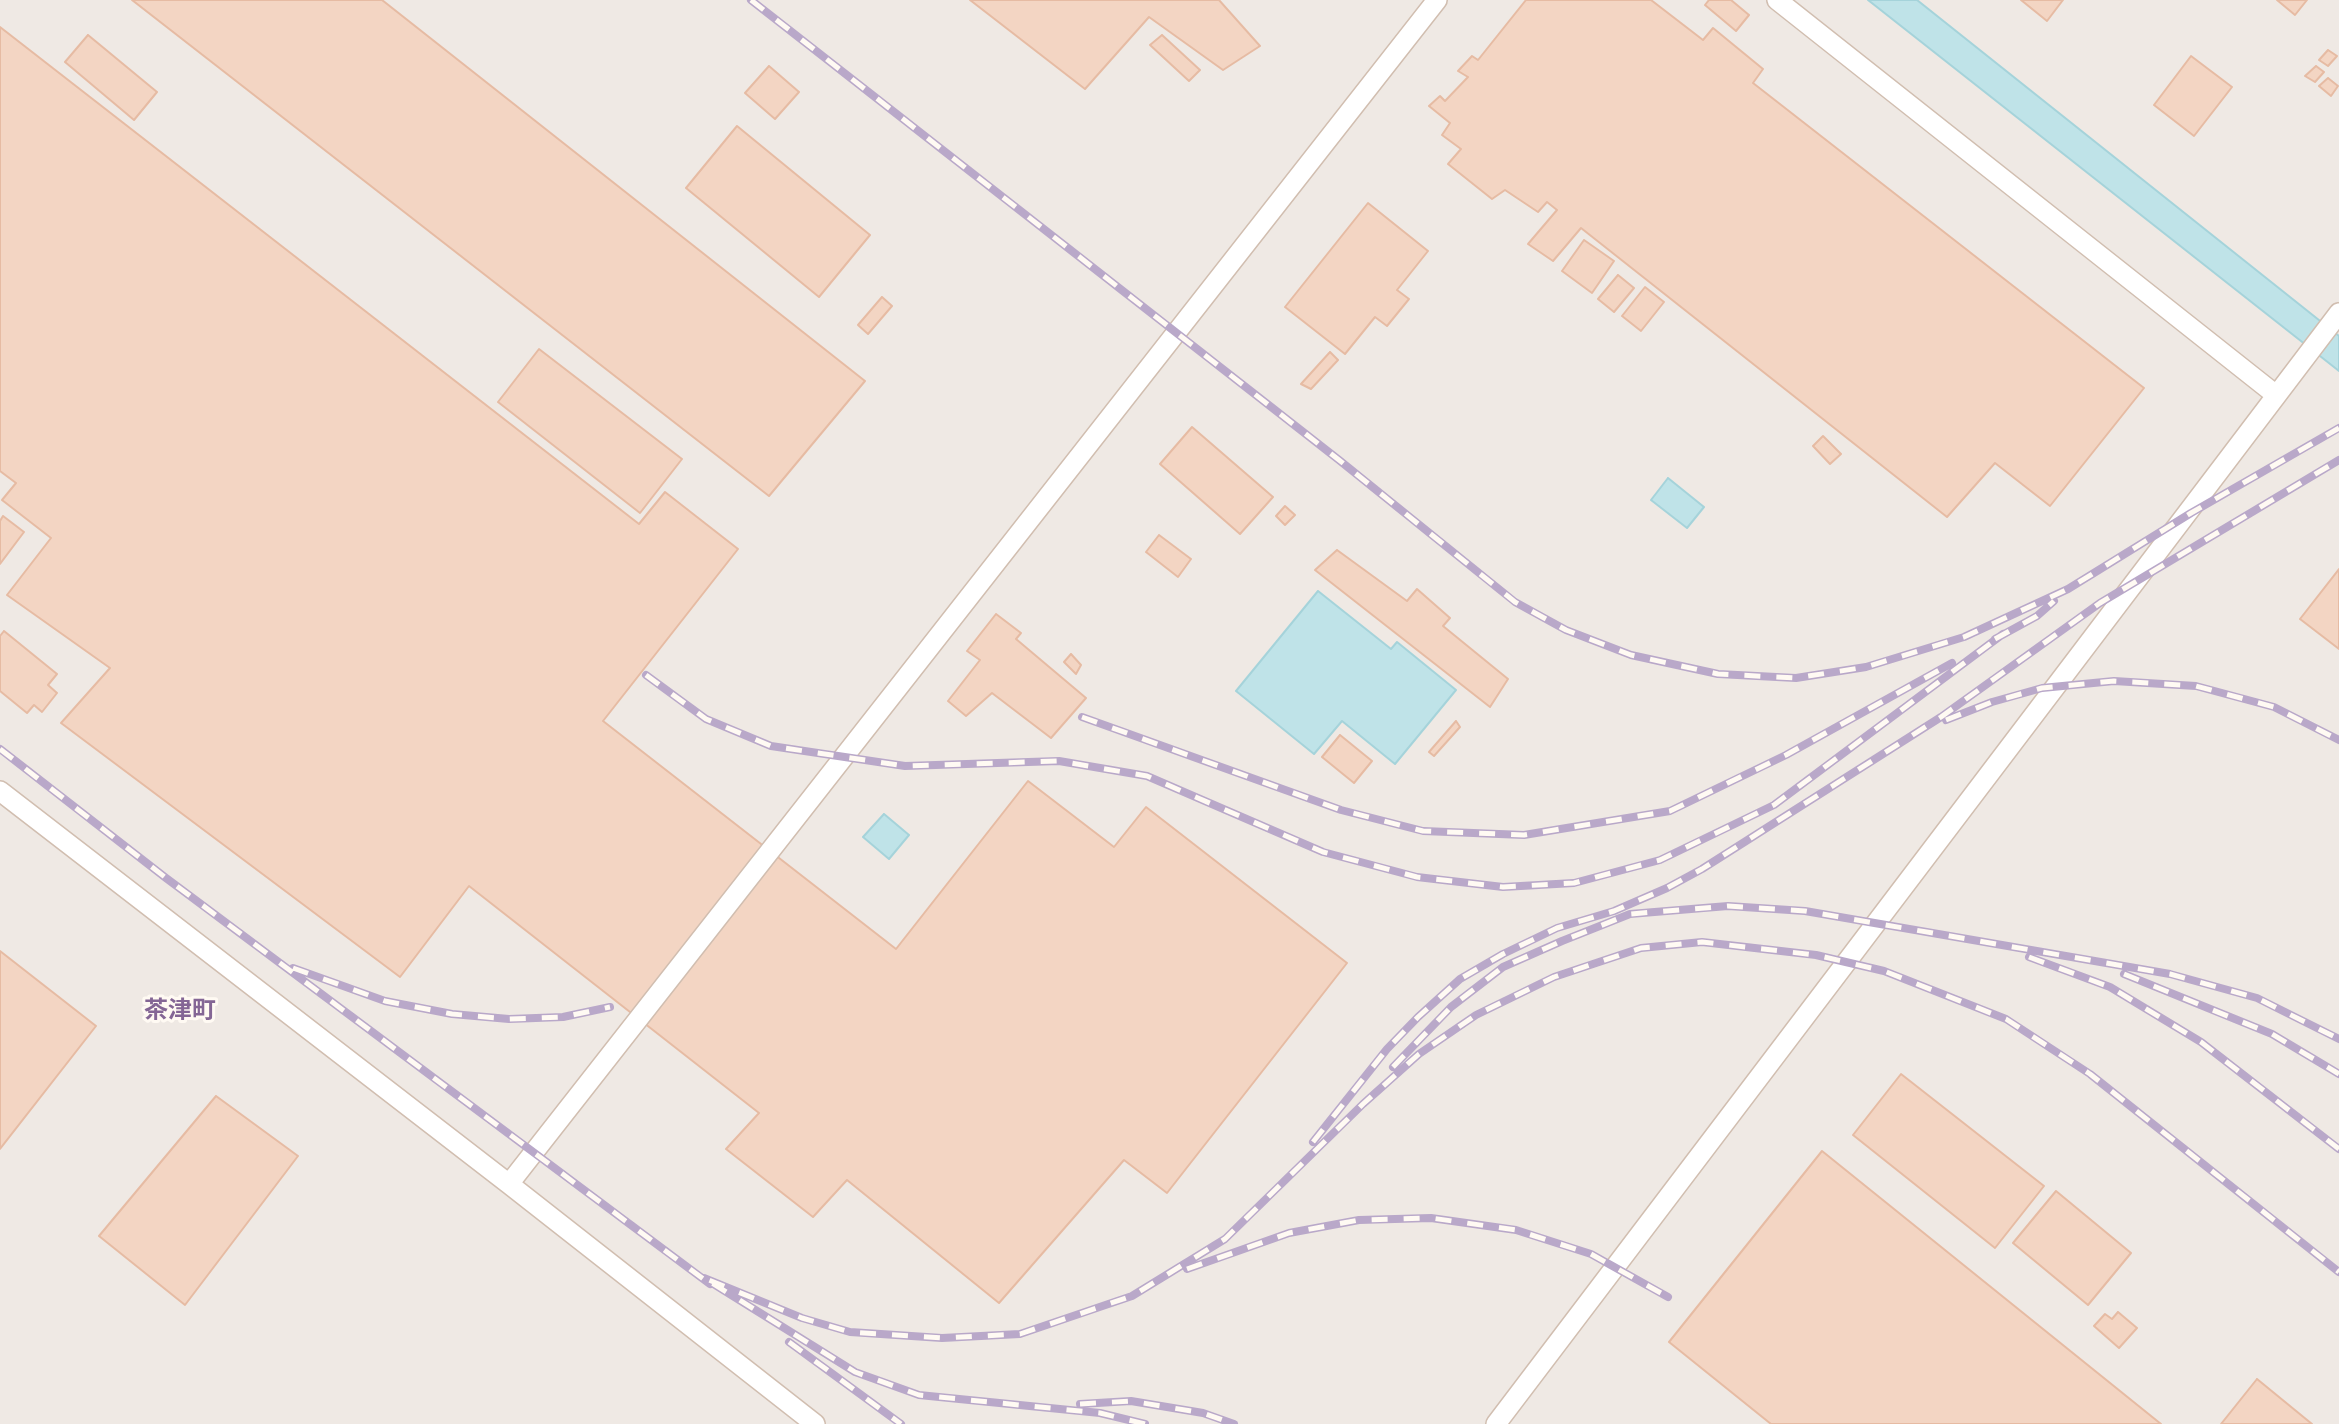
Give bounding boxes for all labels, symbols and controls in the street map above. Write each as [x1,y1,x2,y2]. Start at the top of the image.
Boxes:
district label: 茶津町 [144,997,216,1025]

